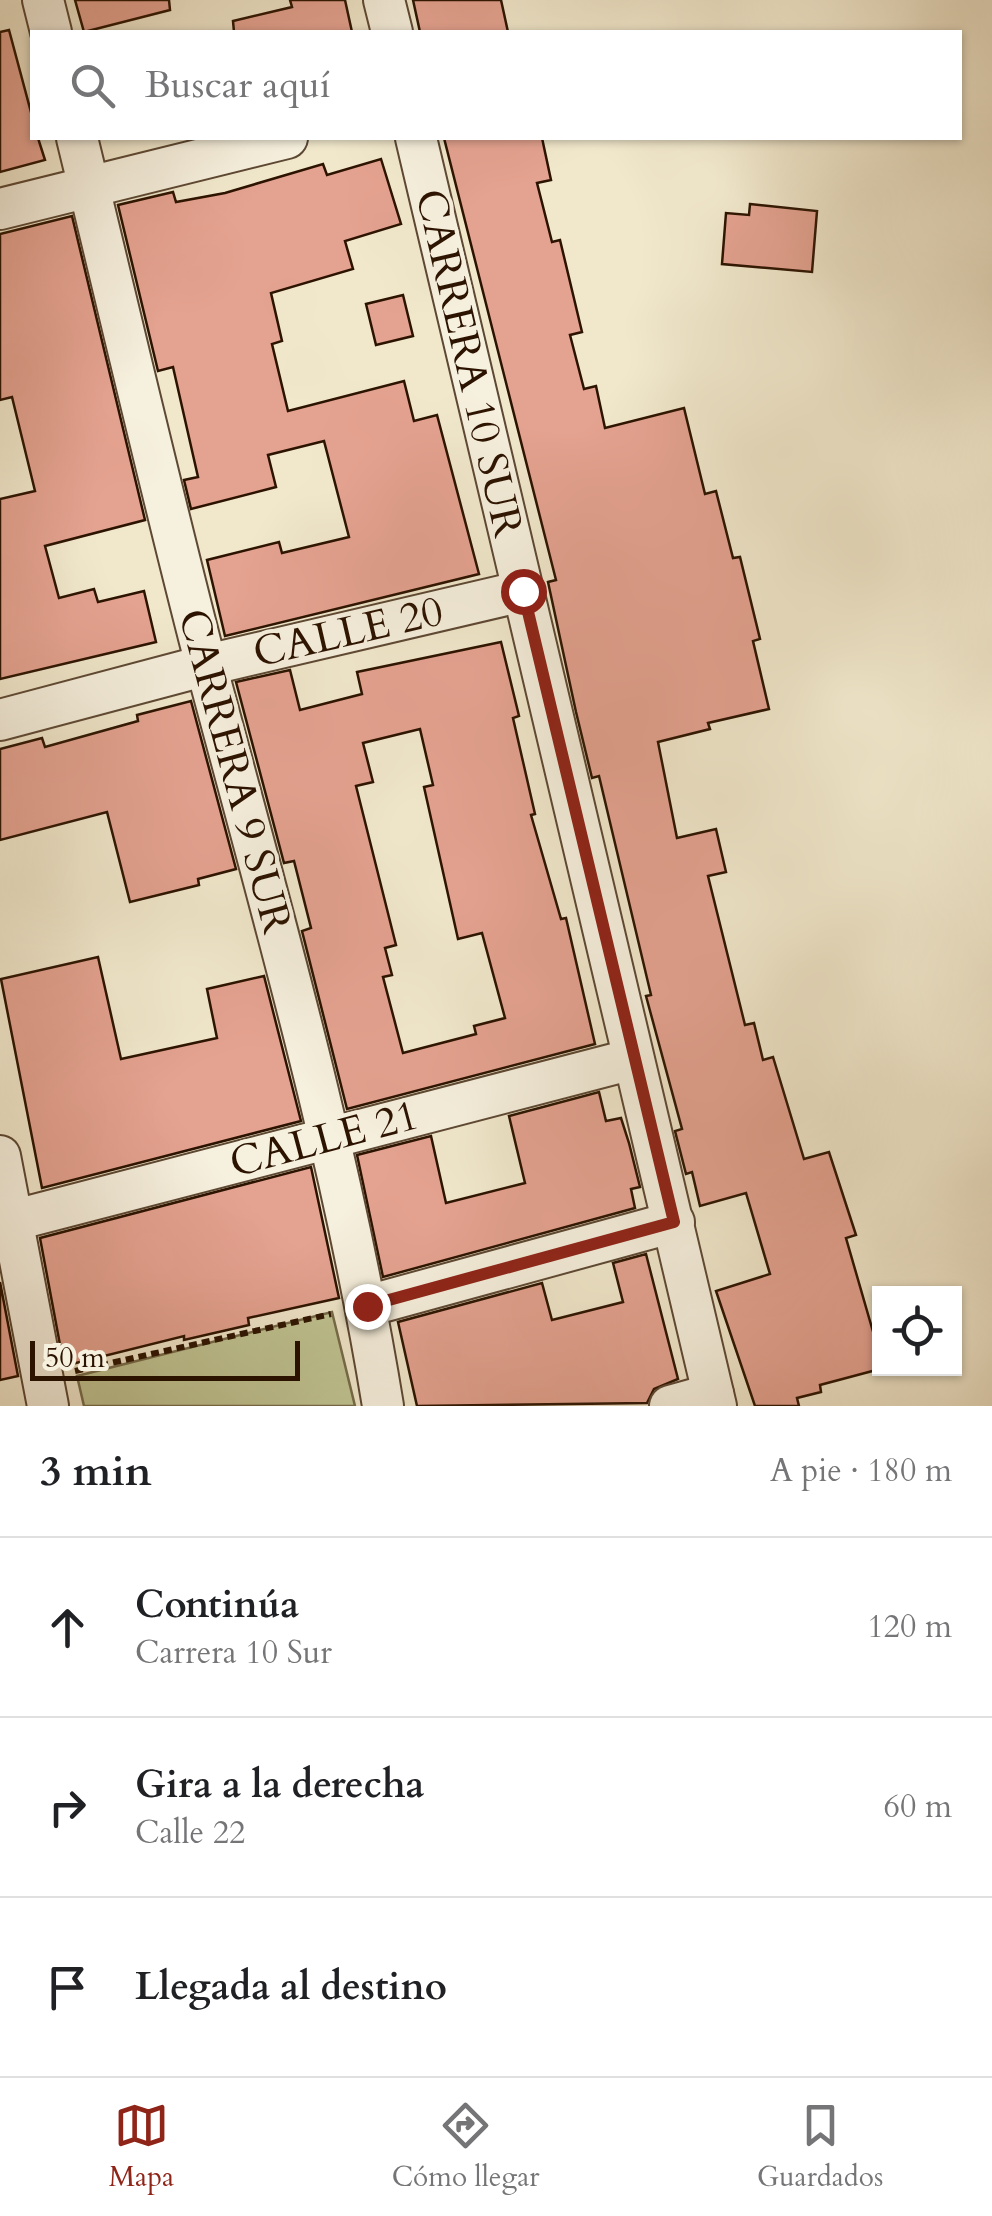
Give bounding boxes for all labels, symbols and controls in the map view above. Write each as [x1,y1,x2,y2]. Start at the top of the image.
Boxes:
search box [30,30,962,140]
icon: search [65,58,120,113]
text: Buscar aquí [145,59,331,111]
street label: CARRERA 10 SUR [401,184,537,542]
route start [501,569,547,615]
street label: CALLE 20 [248,583,448,681]
street label: CARRERA 9 SUR [164,603,306,939]
street label: CALLE 21 [223,1086,425,1192]
route end [345,1284,391,1330]
map controls [872,1286,962,1376]
button: locate [872,1286,962,1376]
scale bar [30,1336,300,1380]
text: 50 m [45,1339,105,1377]
text: 3 min [40,1443,152,1500]
text: A pie · 180 m [770,1449,952,1493]
text: Continúa [135,1579,299,1631]
icon: ahead [40,1600,95,1655]
text: 120 m [867,1605,952,1649]
text: Carrera 10 Sur [135,1631,332,1675]
text: Gira a la derecha [135,1759,424,1811]
icon: right [40,1780,95,1835]
text: 60 m [884,1785,952,1829]
text: Calle 22 [135,1811,245,1855]
icon: arrive [40,1960,95,2015]
text: Llegada al destino [135,1961,447,2013]
tab: Mapa [109,2098,174,2196]
tab: Cómo llegar [392,2098,540,2196]
tab: Guardados [757,2098,883,2196]

